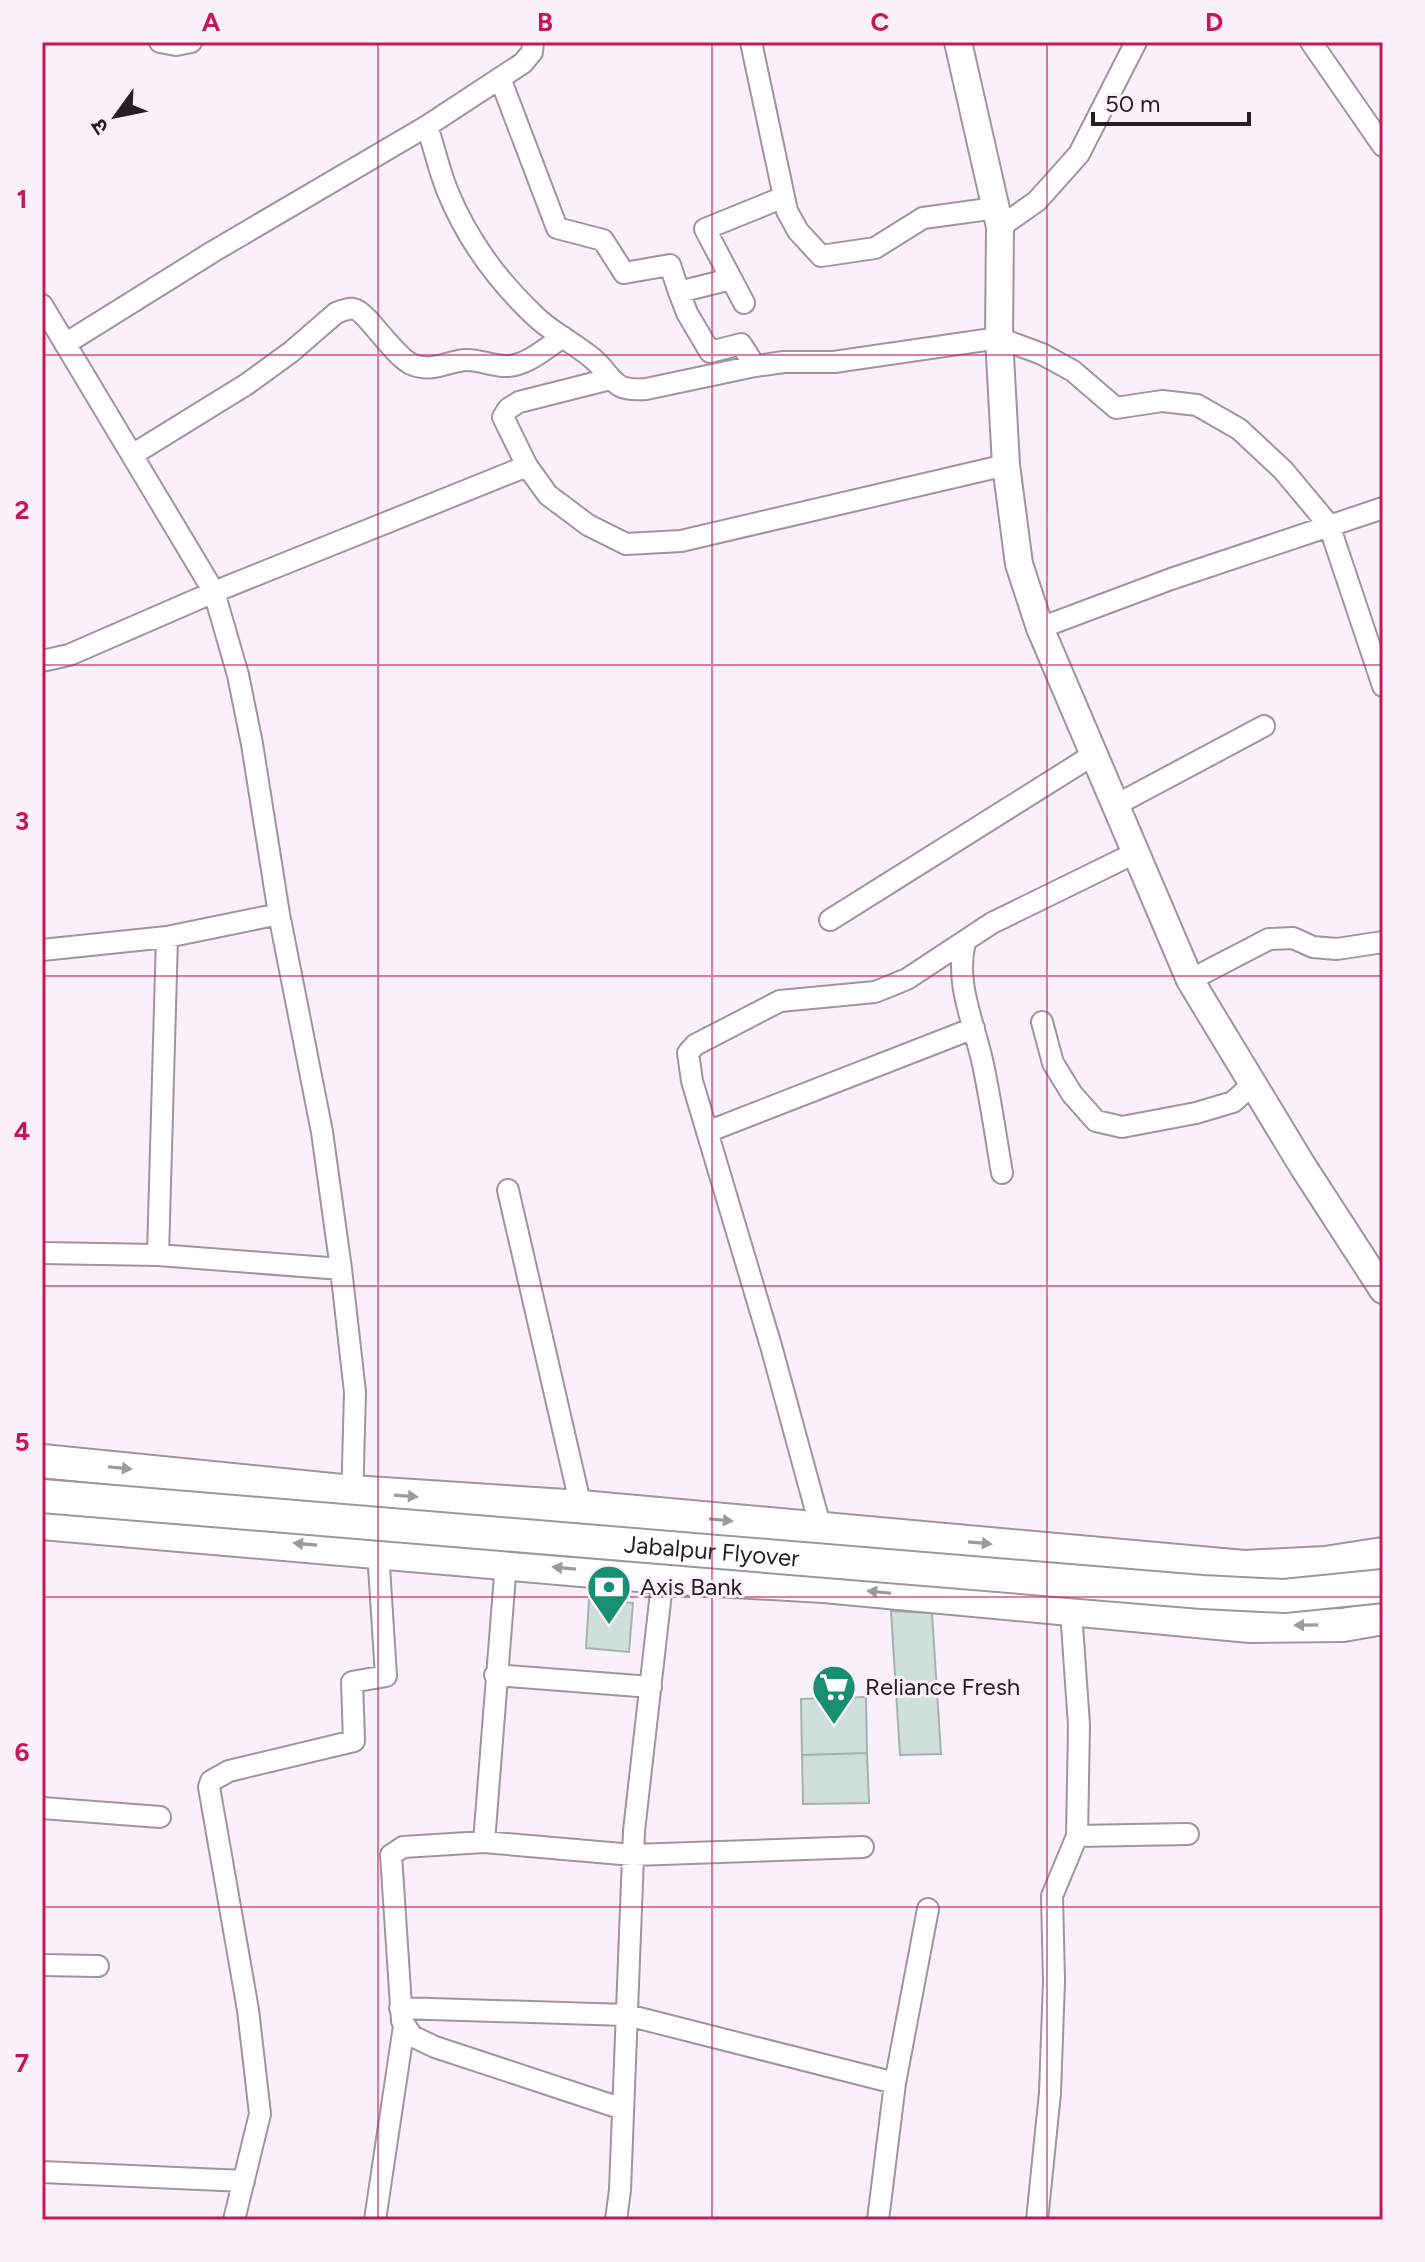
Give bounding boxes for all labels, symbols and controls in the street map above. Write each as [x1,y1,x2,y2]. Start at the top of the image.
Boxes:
text: A [202,6,221,38]
text: B [537,6,553,38]
text: C [871,6,890,38]
text: D [1205,6,1223,38]
north arrow [76,76,156,156]
scale bar [1093,76,1249,126]
text: 50 m [1105,89,1161,118]
text: उ [84,113,114,139]
text: 1 [17,183,27,215]
text: 2 [14,494,30,526]
text: 3 [15,805,29,837]
text: 4 [14,1115,30,1147]
text: 5 [14,1426,30,1458]
one-way arrow [108,1462,133,1475]
one-way arrow [394,1490,419,1503]
one-way arrow [709,1513,734,1526]
street label: Jabalpur Flyover [623,1529,800,1573]
one-way arrow [292,1537,317,1550]
one-way arrow [968,1537,993,1550]
one-way arrow [551,1561,576,1574]
bank icon: Axis Bank [585,1563,633,1626]
place label: Axis Bank [640,1572,743,1601]
one-way arrow [866,1585,891,1598]
one-way arrow [1293,1619,1318,1632]
supermarket icon: Reliance Fresh [810,1663,858,1726]
place label: Reliance Fresh [865,1672,1020,1701]
text: 6 [14,1736,30,1768]
text: 7 [15,2047,29,2079]

